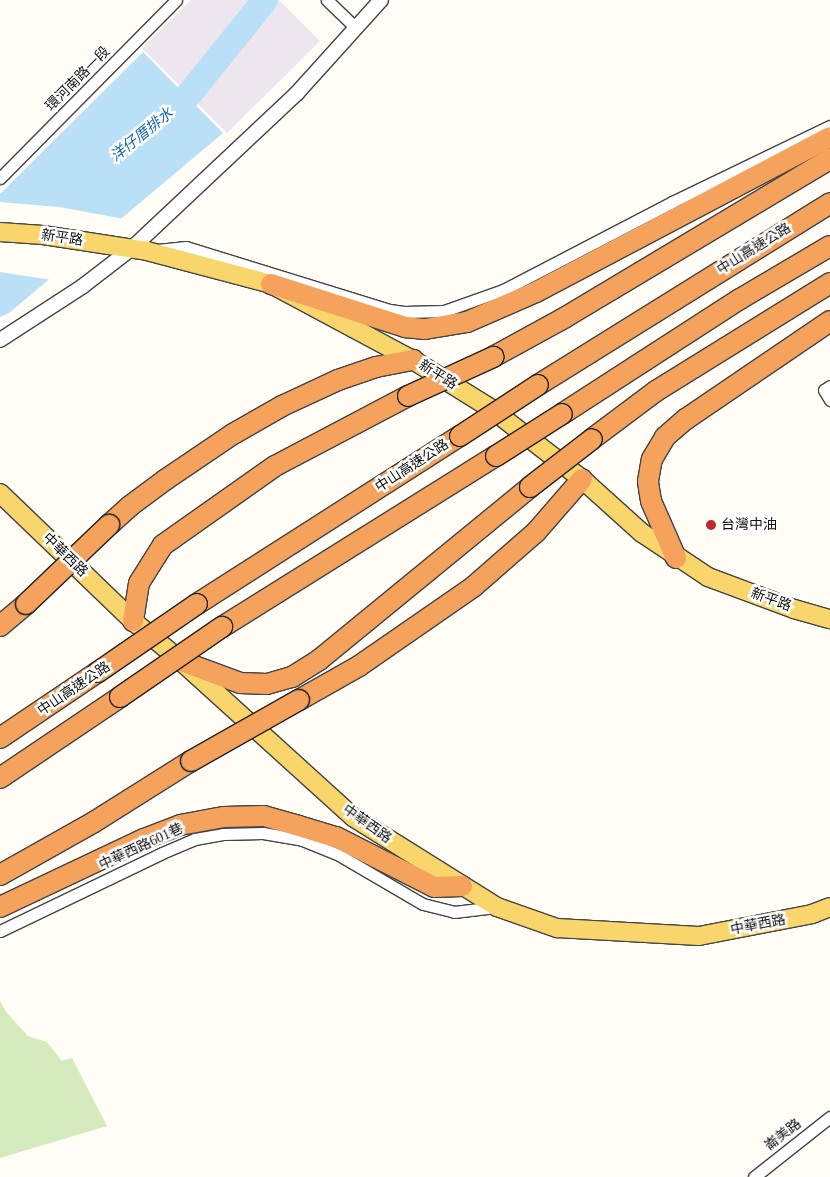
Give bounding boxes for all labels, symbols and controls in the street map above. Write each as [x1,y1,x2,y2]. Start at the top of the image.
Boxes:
street label: 環河南路一段 [42,43,114,115]
water label: 洋仔厝排水 [107,104,177,166]
street label: 中山高速公路 [714,220,794,278]
street label: 新平路 [40,227,84,249]
street label: 新平路 [416,357,460,393]
street label: 中山高速公路 [372,436,452,496]
place label: 台灣中油 [721,517,777,533]
marker: 台灣中油 [705,519,717,531]
street label: 中華西路 [39,530,91,580]
street label: 新平路 [748,585,794,615]
street label: 中山高速公路 [34,659,114,719]
street label: 中華西路 [339,801,395,847]
street label: 中華西路601巷 [96,820,186,874]
street label: 中華西路 [729,911,787,939]
street label: 崙美路 [761,1115,805,1155]

